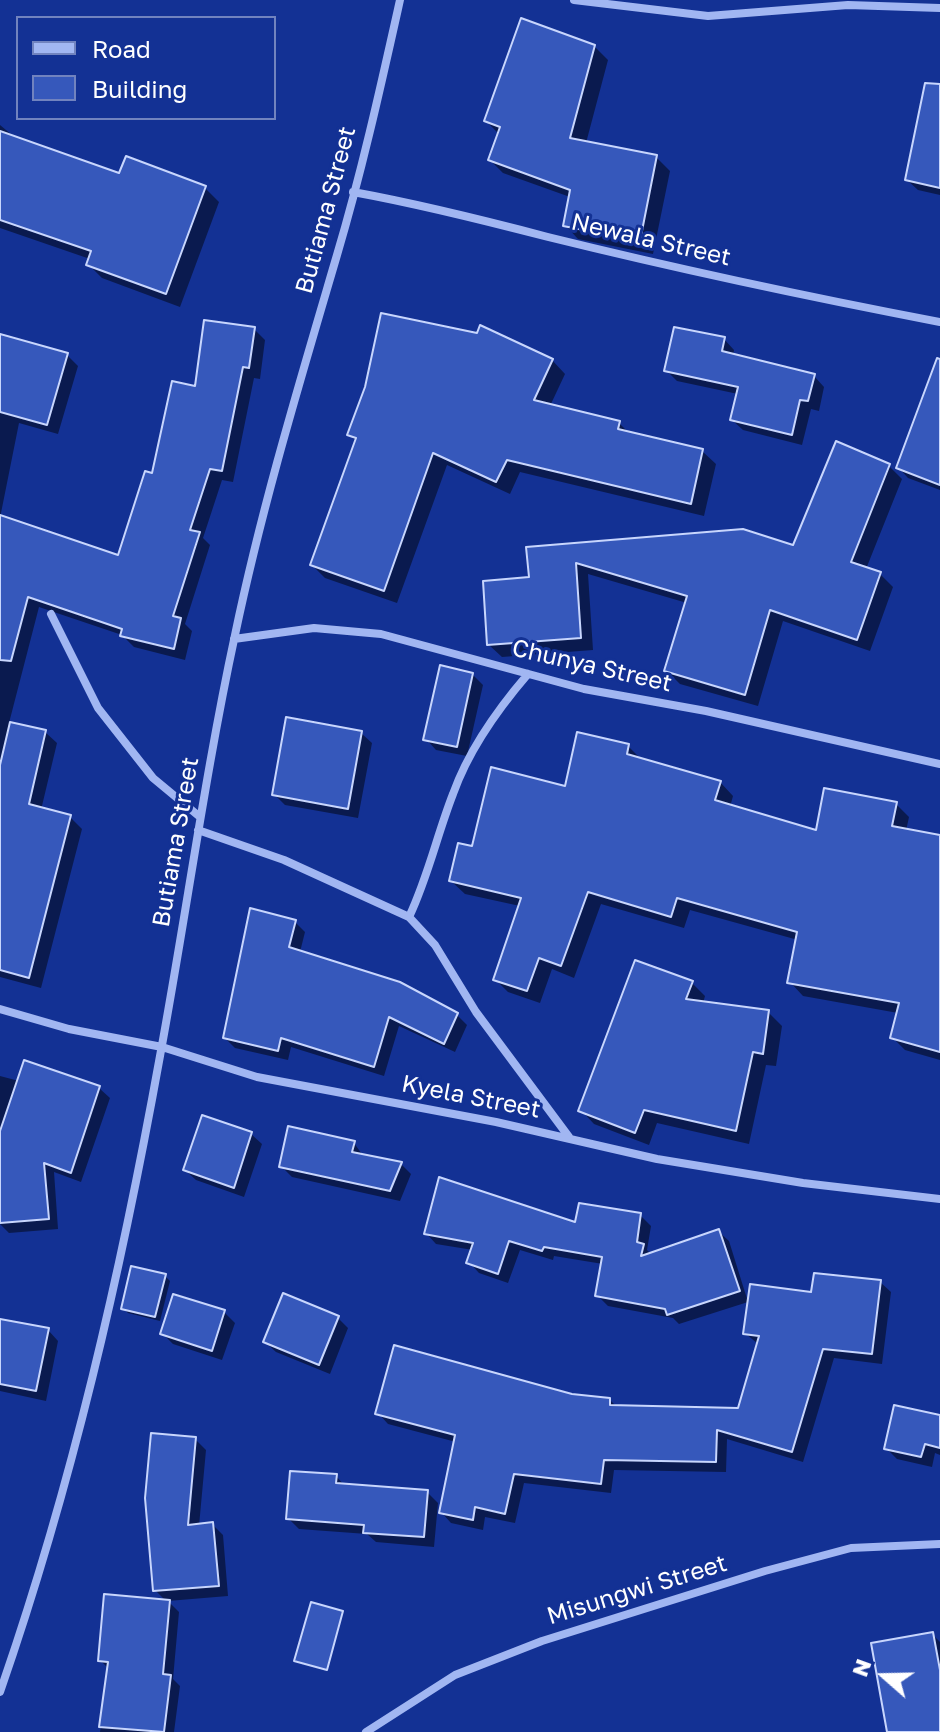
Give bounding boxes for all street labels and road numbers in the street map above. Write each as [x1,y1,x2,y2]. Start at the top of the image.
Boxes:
street label: Butiama Street [290,123,362,297]
street label: Newala Street [568,208,734,272]
street label: Chunya Street [509,634,675,698]
street label: Butiama Street [147,755,205,929]
street label: Kyela Street [399,1069,543,1125]
street label: Misungwi Street [543,1549,731,1631]

